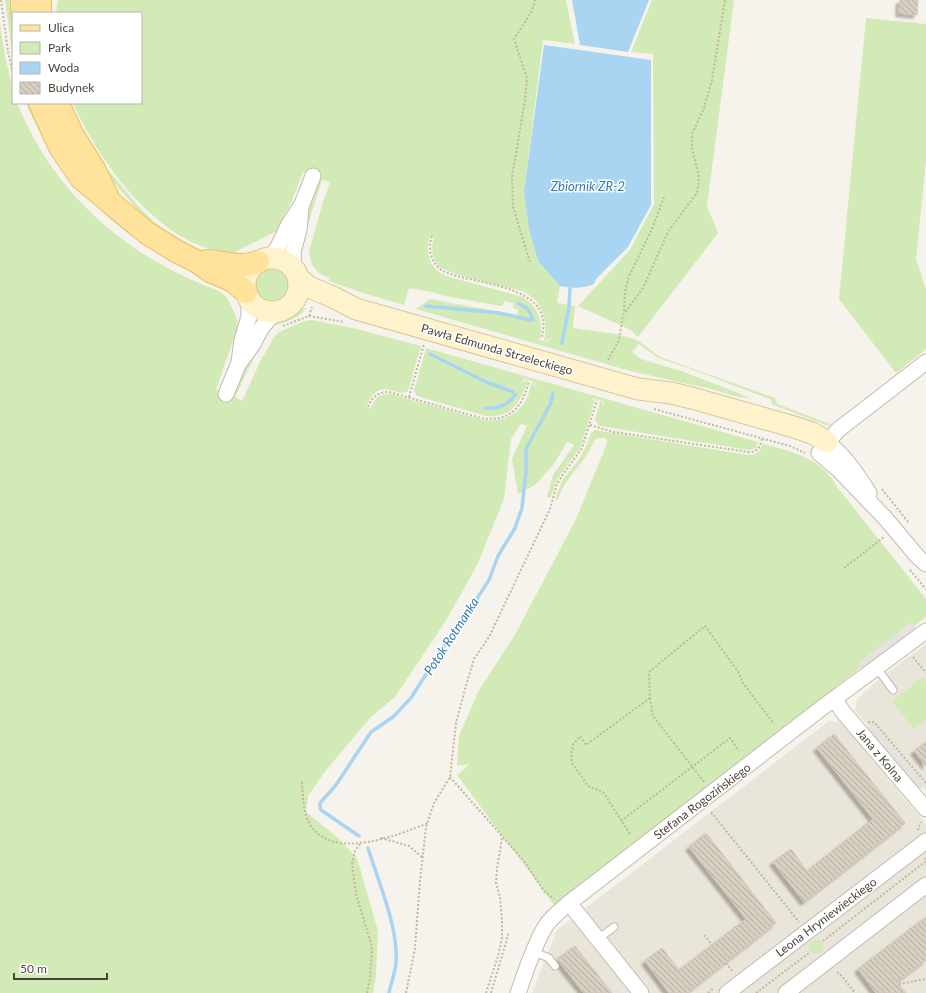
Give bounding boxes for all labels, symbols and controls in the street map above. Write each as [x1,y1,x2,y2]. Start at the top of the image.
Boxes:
legend [12,12,142,104]
text: Ulica [48,20,74,35]
text: Park [48,40,72,55]
text: Woda [48,60,79,75]
text: Budynek [48,80,95,95]
water label: Zbiornik ZR-2 [550,178,625,194]
street label: Pawła Edmunda Strzeleckiego [419,320,575,378]
water label: Potok Rotmanka [420,594,482,678]
street label: Jana z Kolna [853,725,907,785]
street label: Stefana Rogozińskiego [650,759,754,842]
street label: Leona Hryniewieckiego [772,874,880,960]
scale bar [14,955,107,981]
text: 50 m [20,961,47,976]

